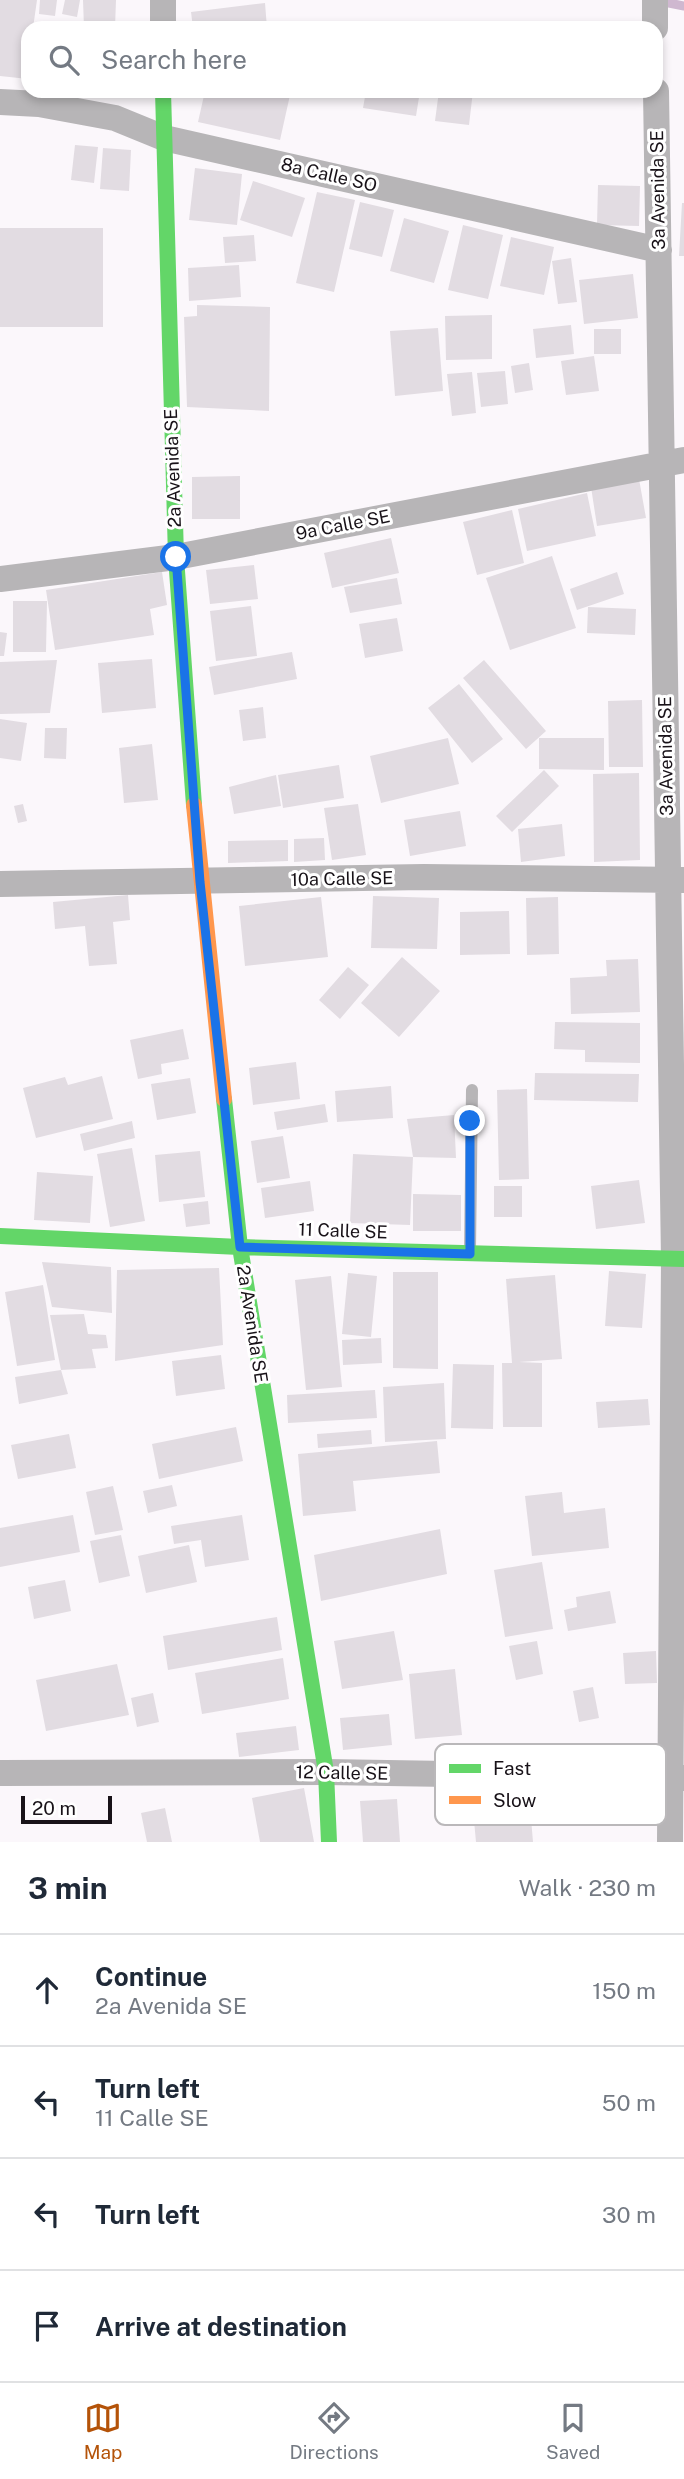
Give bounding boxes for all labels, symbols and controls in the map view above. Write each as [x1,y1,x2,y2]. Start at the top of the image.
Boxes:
search box [21,21,663,98]
icon: search [45,41,83,79]
text: Search here [101,44,247,75]
street label: 3a Avenida SE [646,130,669,250]
street label: 8a Calle SO [279,153,379,196]
street label: 2a Avenida SE [160,408,185,528]
street label: 9a Calle SE [294,505,392,544]
route start [160,541,191,572]
street label: 3a Avenida SE [654,696,677,816]
street label: 10a Calle SE [290,867,394,890]
route end [454,1105,485,1136]
street label: 11 Calle SE [298,1218,388,1243]
street label: 2a Avenida SE [233,1264,272,1384]
legend [435,1744,666,1825]
text: Fast [493,1757,531,1779]
street label: 12 Calle SE [296,1761,388,1784]
text: Slow [493,1789,537,1811]
scale bar [21,1793,112,1825]
text: 20 m [32,1797,76,1819]
text: 3 min [28,1870,107,1906]
text: Walk · 230 m [519,1874,656,1901]
text: Continue [95,1961,207,1992]
icon: ahead [28,1971,66,2009]
text: 150 m [592,1977,656,2004]
text: 2a Avenida SE [95,1992,247,2019]
text: Turn left [95,2073,200,2104]
icon: left [28,2083,66,2121]
text: 50 m [602,2089,656,2116]
text: 11 Calle SE [95,2104,209,2131]
icon: left [28,2195,66,2233]
text: Turn left [95,2199,200,2230]
text: 30 m [602,2201,656,2228]
icon: arrive [28,2307,66,2345]
text: Arrive at destination [95,2311,347,2342]
tab: Map [84,2399,122,2463]
tab: Directions [289,2399,379,2463]
tab: Saved [546,2399,600,2463]

